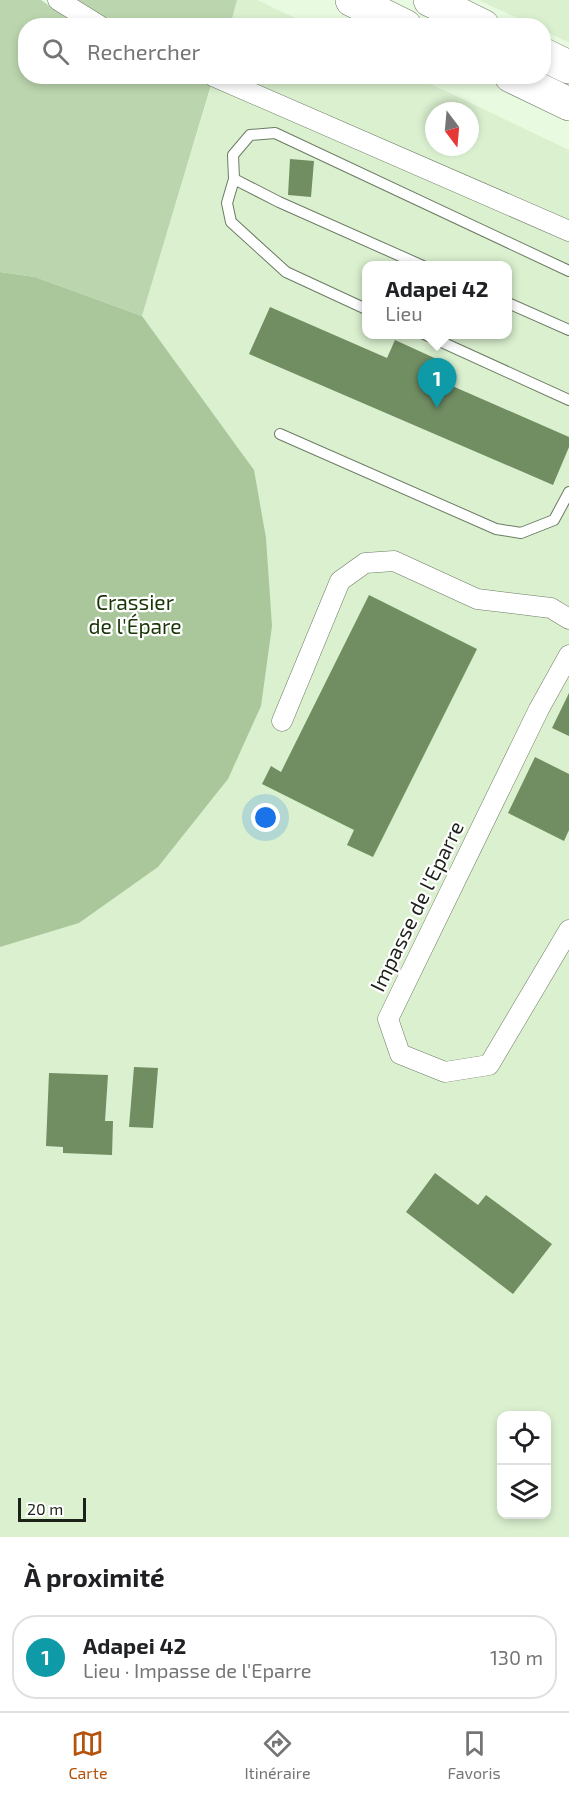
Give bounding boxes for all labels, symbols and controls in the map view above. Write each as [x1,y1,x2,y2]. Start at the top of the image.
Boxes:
search box [18,18,551,84]
icon: search [39,35,72,68]
text: Rechercher [87,38,200,64]
north arrow [425,102,479,156]
popup [362,261,512,339]
text: Adapei 42 [385,275,489,301]
text: Lieu [385,301,423,325]
pin: 1 [418,358,456,408]
park label: Crassier de l'Épare [88,589,182,638]
your location [251,803,280,832]
street label: Impasse de l'Eparre [364,817,468,995]
map controls [497,1411,551,1519]
button: locate [497,1411,551,1465]
button: layers [497,1465,551,1519]
scale bar [18,1495,86,1522]
text: 20 m [27,1499,63,1518]
text: À proximité [24,1561,165,1592]
text: Adapei 42 [83,1632,186,1658]
text: 1 [41,1645,50,1669]
text: 130 m [490,1645,543,1669]
text: Lieu · Impasse de l'Eparre [83,1658,312,1682]
tab: Carte [68,1727,107,1782]
tab: Itinéraire [244,1727,311,1782]
tab: Favoris [447,1727,501,1782]

